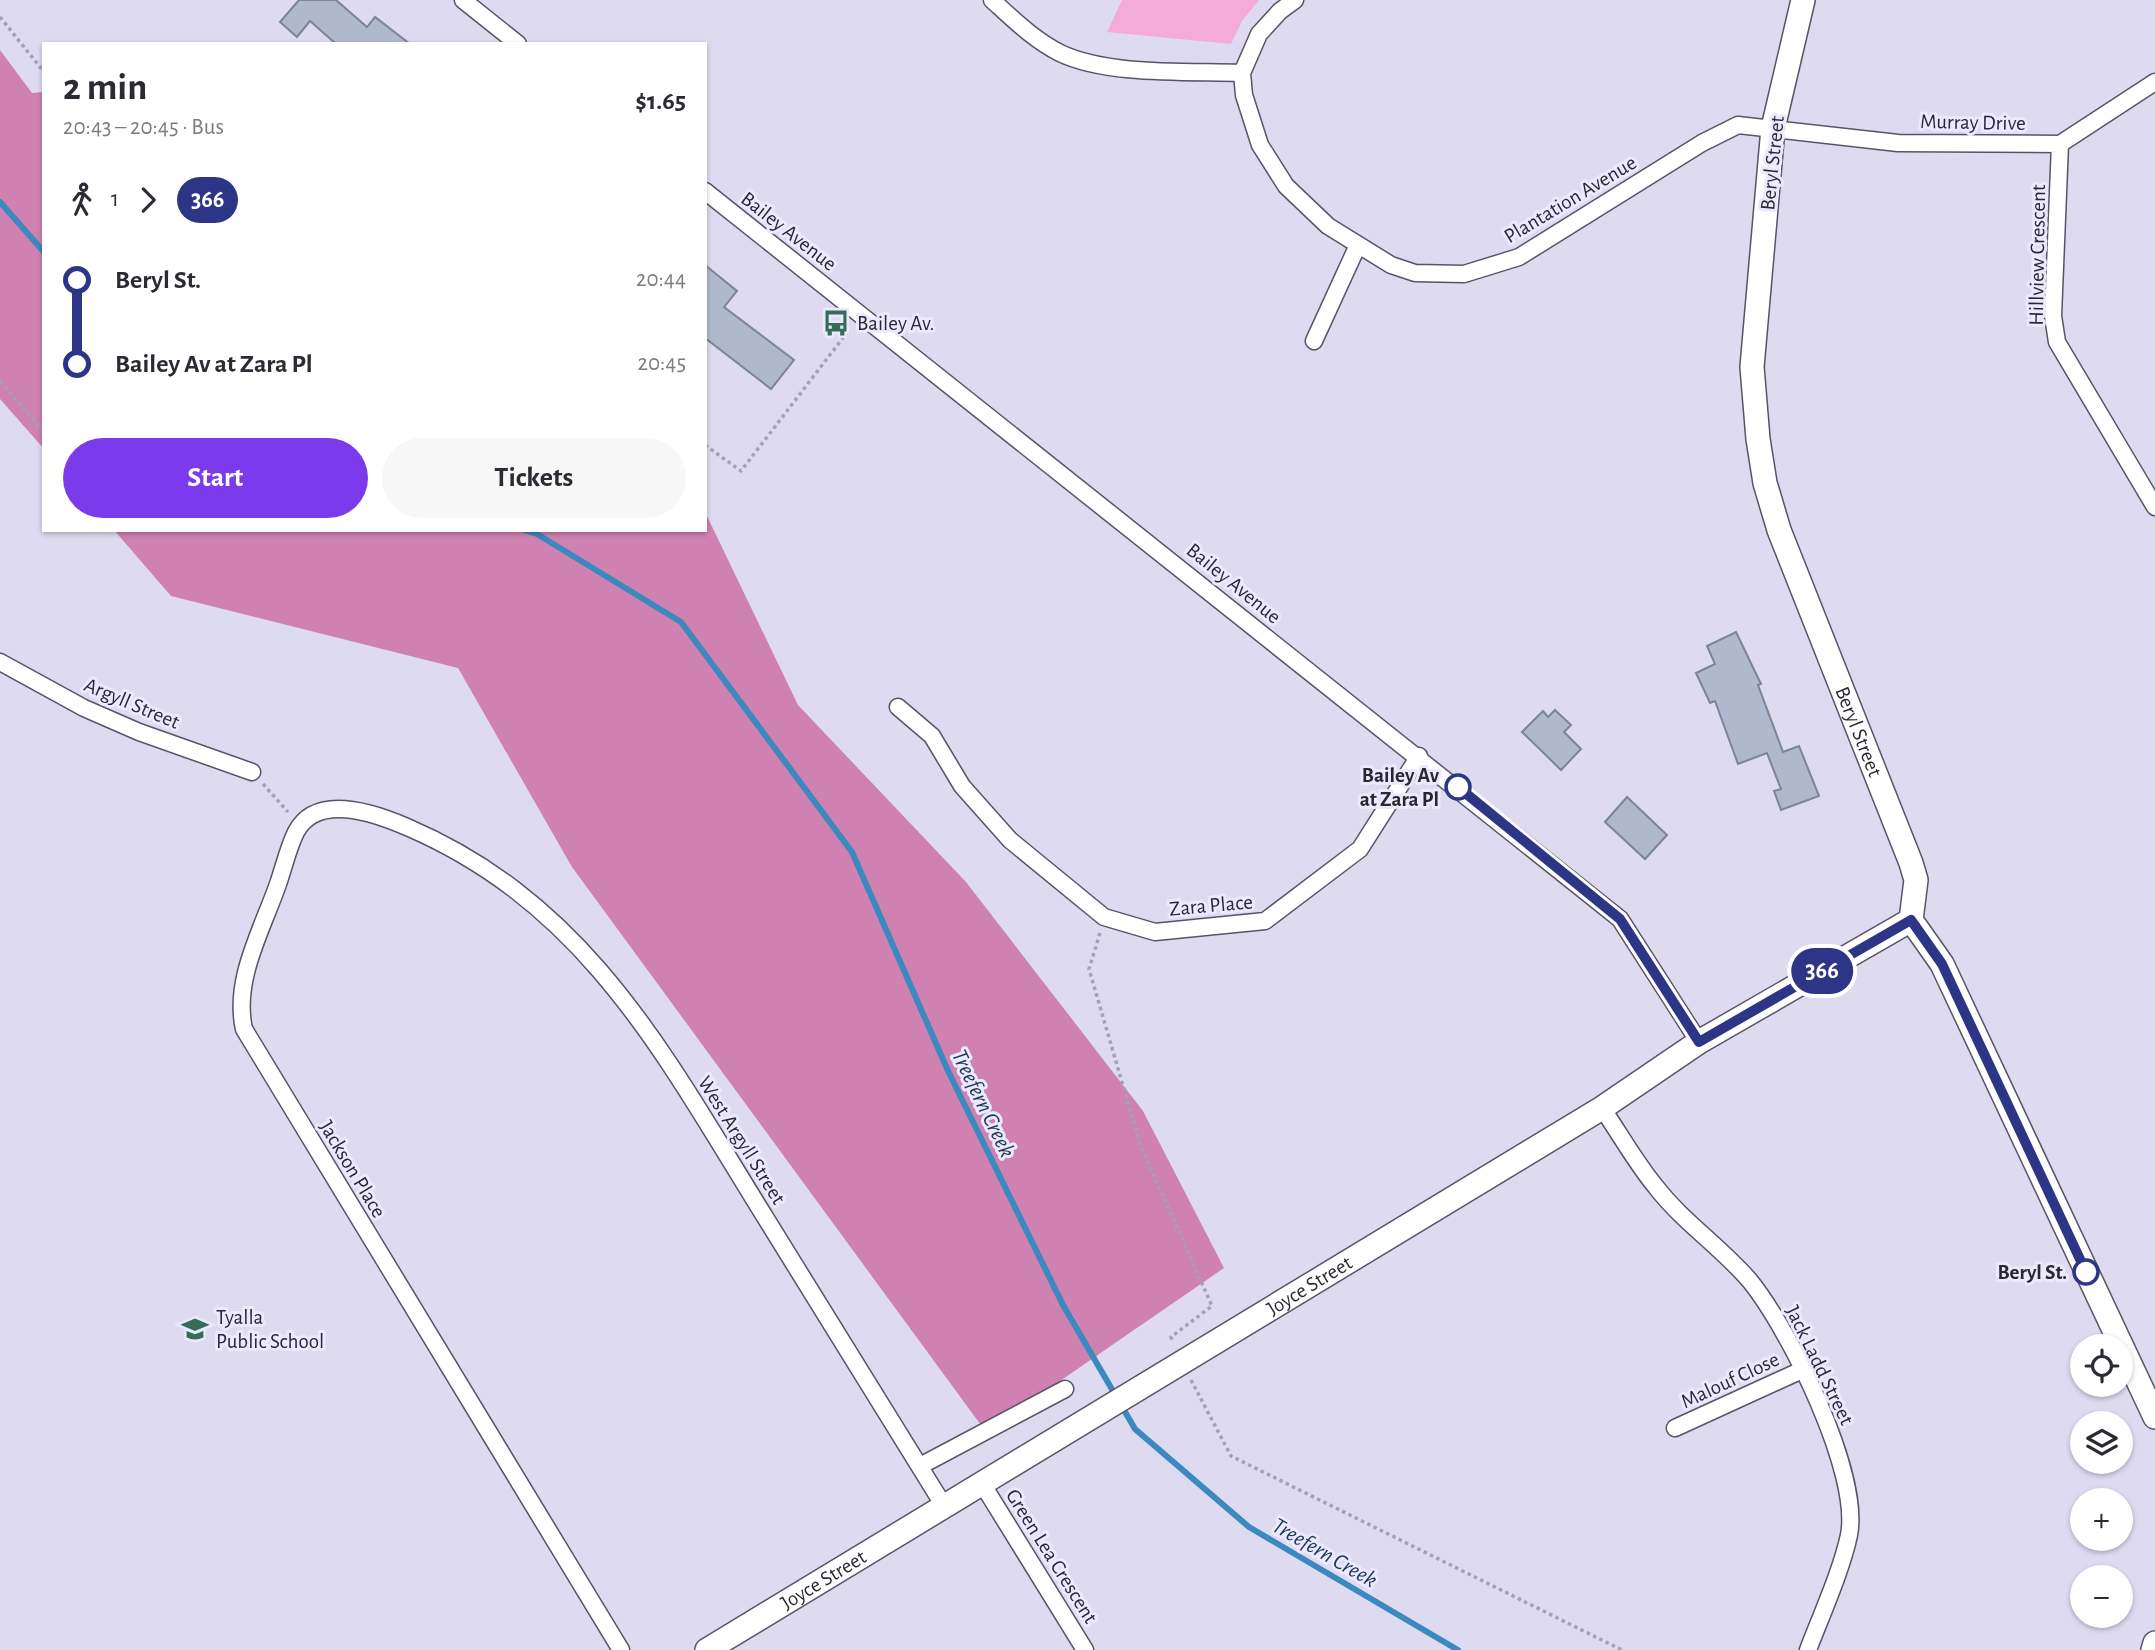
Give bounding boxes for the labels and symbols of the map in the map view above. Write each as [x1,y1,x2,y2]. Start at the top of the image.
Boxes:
street label: Murray Drive [1920,111,2026,134]
street label: Beryl Street [1757,115,1788,211]
street label: Plantation Avenue [1500,152,1640,247]
street label: Hillview Crescent [2026,184,2049,326]
street label: Bailey Avenue [737,188,840,275]
bus stop icon: Bailey Av. [821,308,851,338]
place label: Bailey Av. [857,313,934,334]
street label: Bailey Avenue [1183,539,1285,628]
street label: Argyll Street [81,674,183,733]
street label: Beryl Street [1831,684,1886,780]
place label: Bailey Av at Zara Pl [1360,765,1440,810]
marker: Bailey Av at Zara Pl [1445,774,1471,800]
street label: Zara Place [1168,891,1254,920]
line badge: 366 [1782,948,1862,994]
water label: Treefern Creek [947,1046,1019,1162]
street label: West Argyll Street [694,1073,789,1208]
street label: Jackson Place [315,1117,390,1221]
street label: Joyce Street [1263,1252,1356,1319]
marker: Beryl St. [2073,1259,2099,1285]
place label: Beryl St. [1998,1262,2067,1283]
street label: Jack Ladd Street [1782,1302,1858,1428]
place label: Tyalla Public School [216,1307,324,1352]
school or university icon: Tyalla Public School [180,1314,210,1344]
street label: Malouf Close [1678,1349,1783,1412]
street label: Green Lea Crescent [1002,1485,1101,1627]
water label: Treefern Creek [1268,1514,1381,1593]
street label: Joyce Street [777,1546,870,1614]

